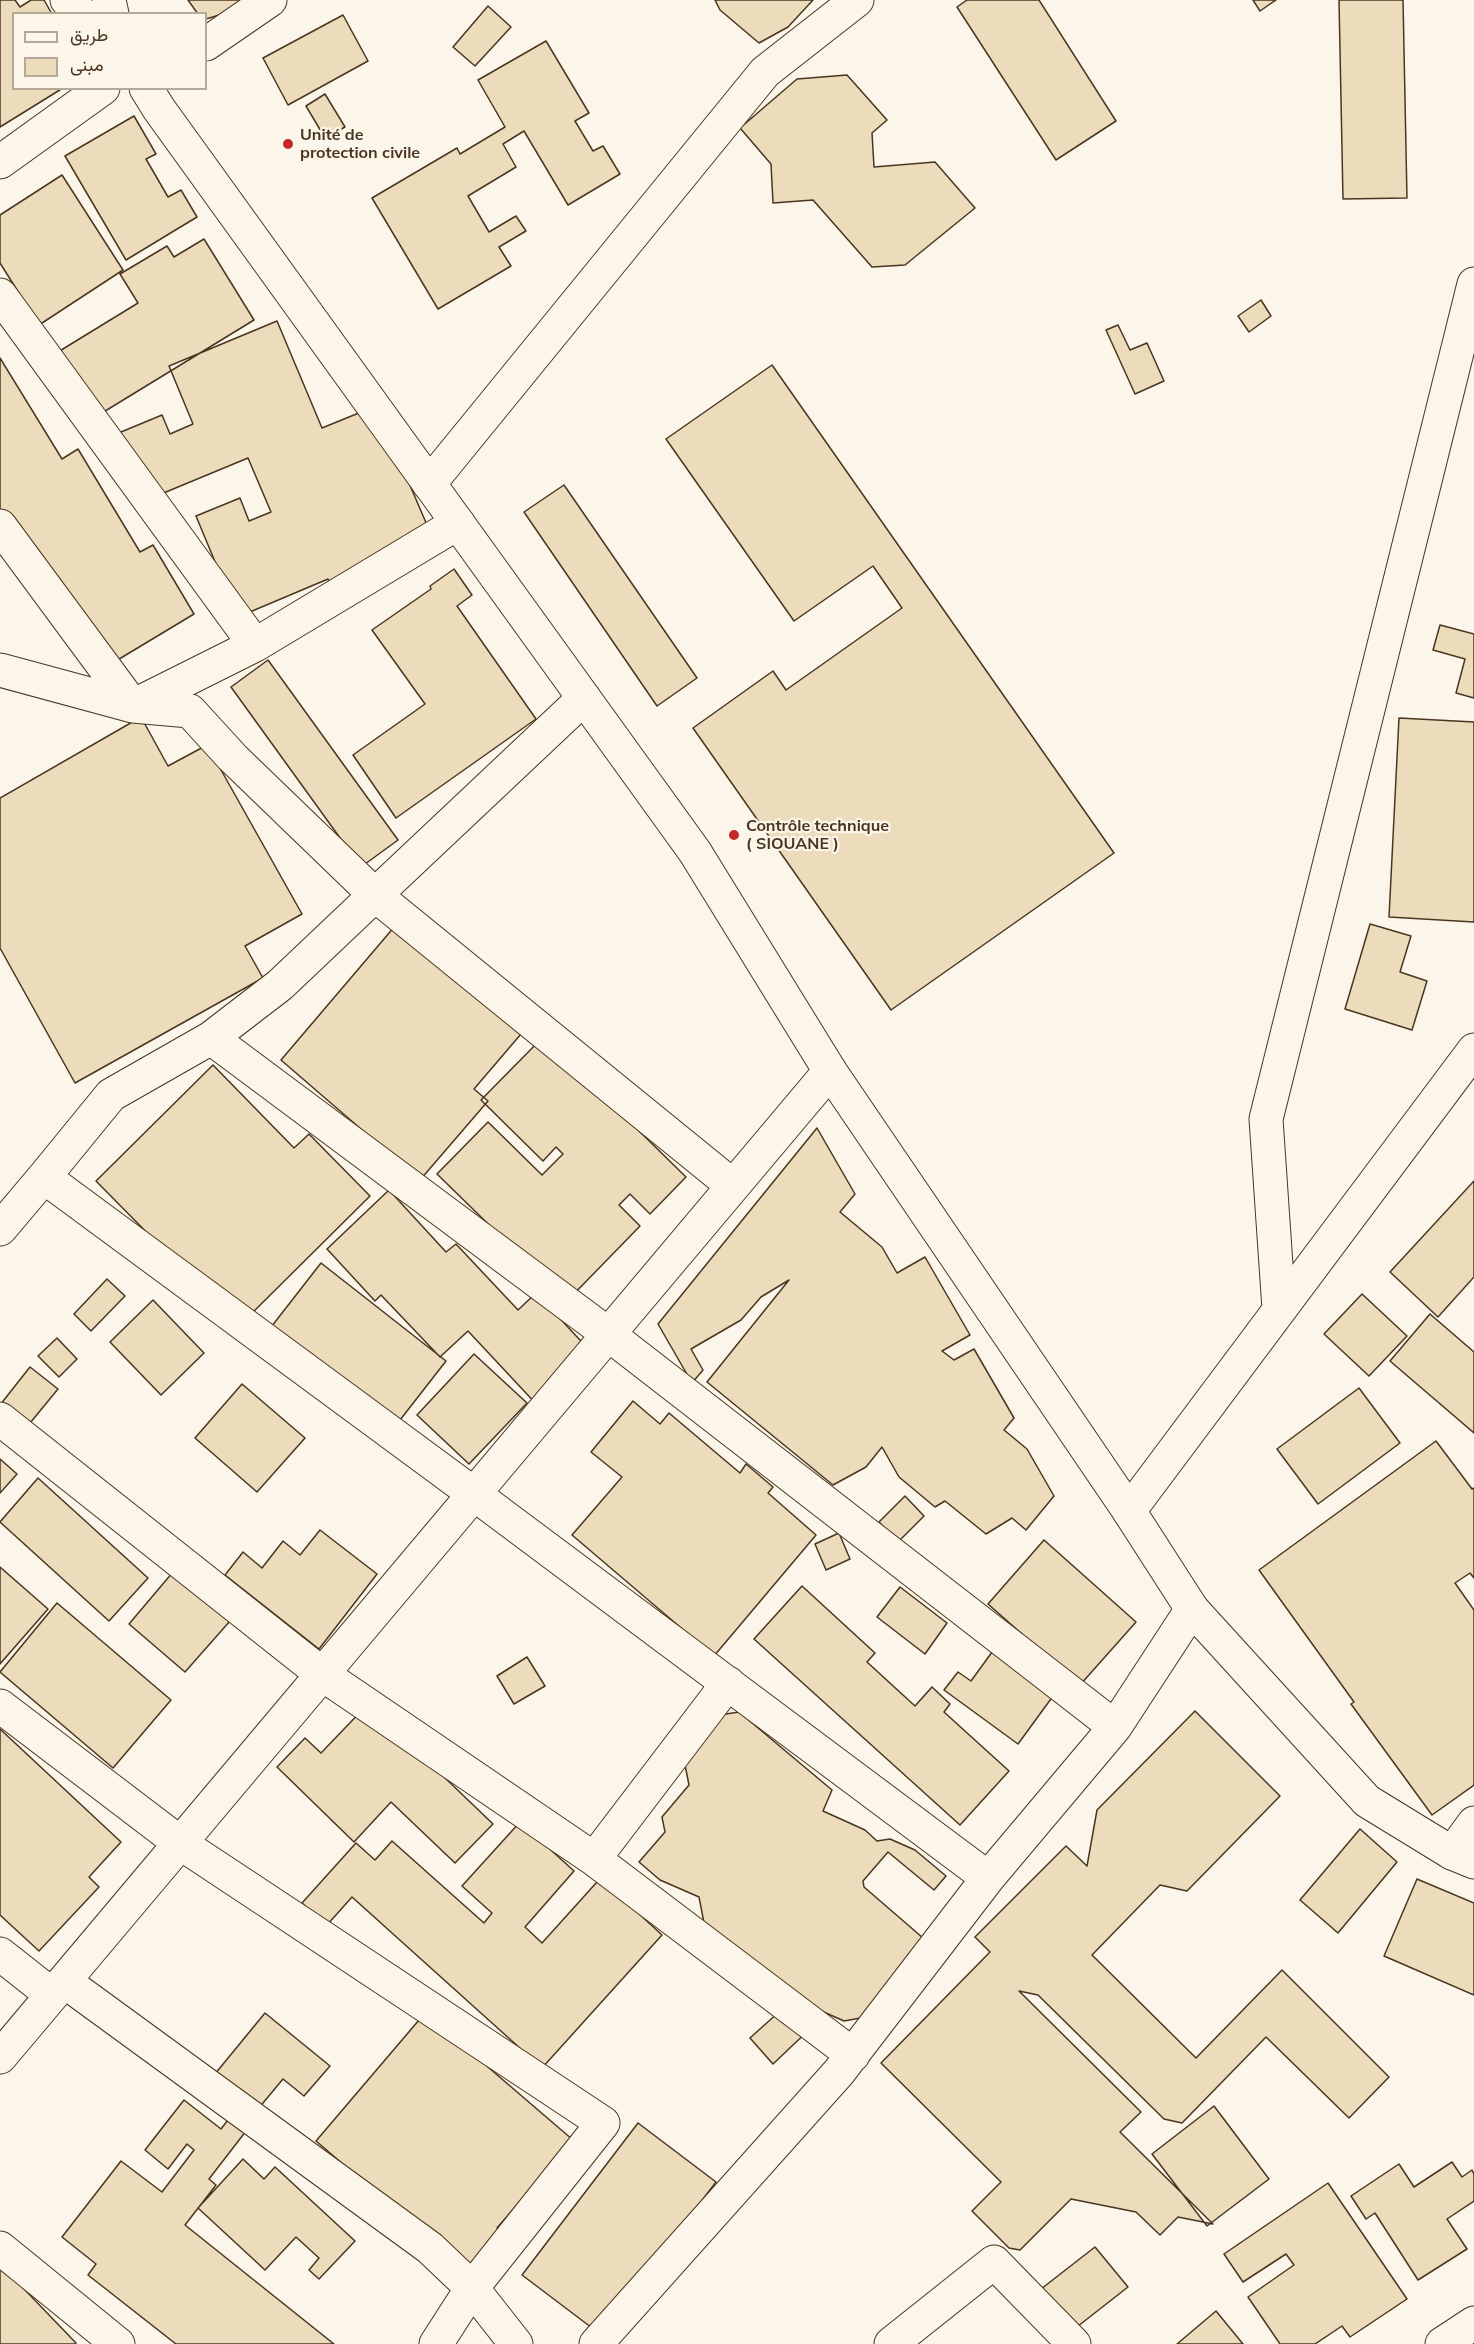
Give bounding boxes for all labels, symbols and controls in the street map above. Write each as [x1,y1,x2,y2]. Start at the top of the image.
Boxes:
legend [12,12,207,90]
text: طريق [70,23,108,46]
text: مبنى [70,53,104,76]
place label: Unité de protection civile [300,125,420,163]
marker: Unité de protection civile [281,137,295,151]
place label: Contrôle technique ( SIOUANE ) [746,816,889,854]
marker: Contrôle technique ( SIOUANE ) [727,828,741,842]

